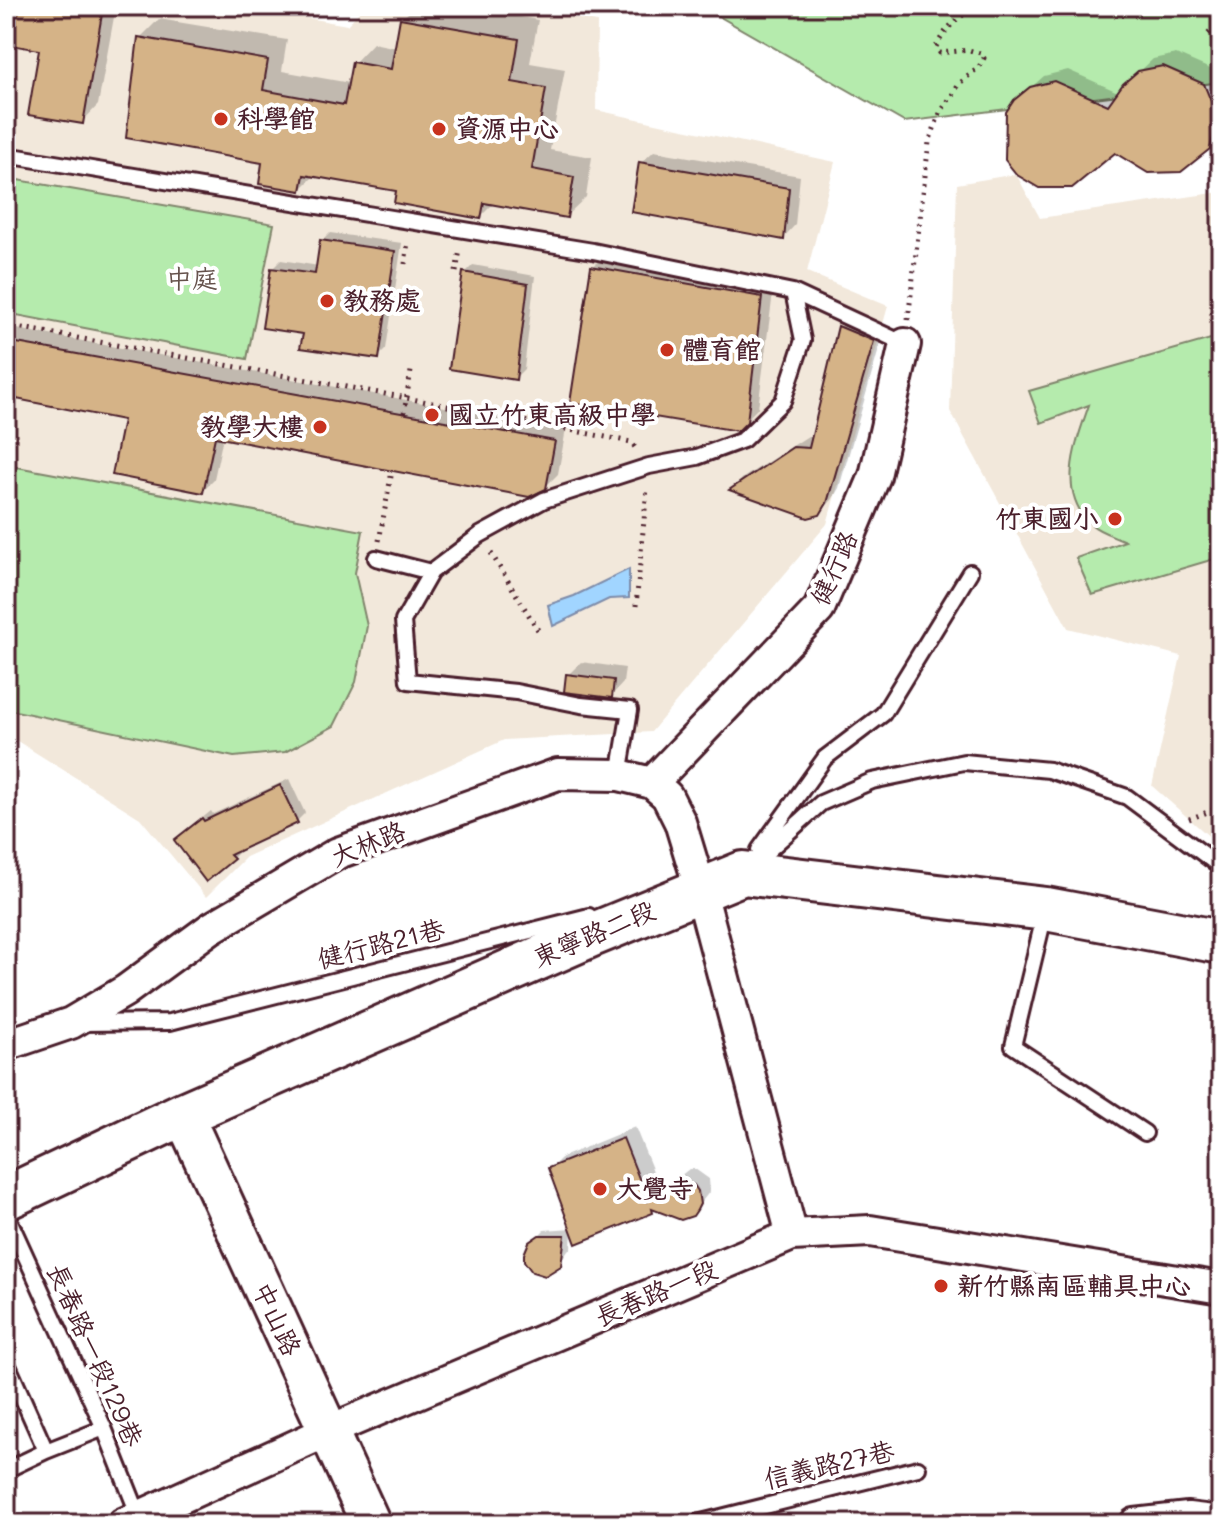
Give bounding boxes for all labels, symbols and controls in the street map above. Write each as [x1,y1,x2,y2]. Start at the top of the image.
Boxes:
place label: 科學館 [237,101,315,135]
marker: 科學館 [212,110,230,128]
place label: 資源中心 [455,111,559,145]
marker: 資源中心 [430,120,448,138]
park label: 中庭 [166,261,218,295]
place label: 教務處 [343,283,421,317]
marker: 教務處 [318,292,336,310]
place label: 體育館 [683,332,761,366]
marker: 體育館 [658,341,676,359]
place label: 國立竹東高級中學 [448,397,656,431]
marker: 國立竹東高級中學 [423,406,441,424]
place label: 教學大樓 [200,409,304,443]
marker: 教學大樓 [311,418,329,436]
place label: 竹東國小 [995,501,1099,535]
marker: 竹東國小 [1106,510,1124,528]
street label: 健行路 [802,525,864,610]
street label: 大林路 [325,813,410,873]
street label: 東寧路二段 [527,892,660,974]
street label: 健行路21巷 [314,911,448,975]
place label: 大覺寺 [616,1171,694,1205]
marker: 大覺寺 [591,1180,609,1198]
street label: 長春路一段 [589,1251,722,1333]
street label: 長春路一段129巷 [40,1257,152,1452]
place label: 新竹縣南區輔具中心 [957,1268,1191,1302]
street label: 中山路 [246,1276,310,1361]
marker: 新竹縣南區輔具中心 [932,1277,950,1295]
street label: 信義路27巷 [760,1433,897,1496]

